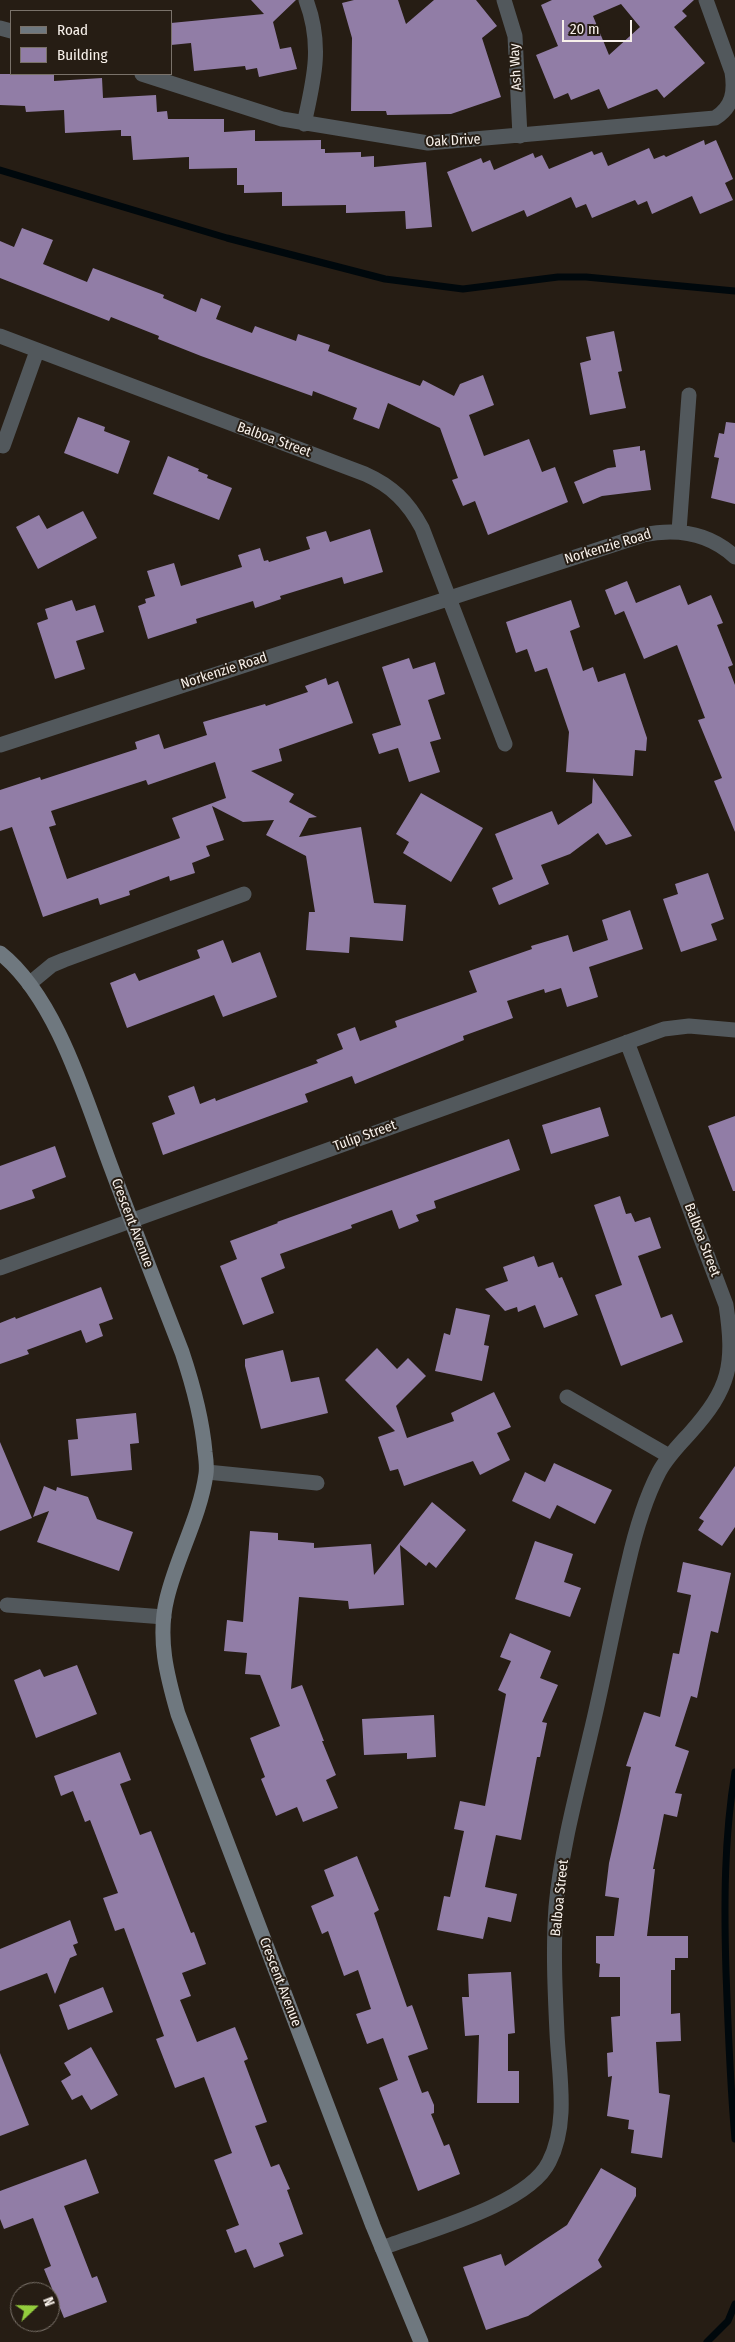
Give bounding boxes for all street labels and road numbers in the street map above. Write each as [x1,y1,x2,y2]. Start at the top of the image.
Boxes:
street label: Ash Way [506,43,526,91]
street label: Oak Drive [425,131,481,151]
street label: Balboa Street [235,419,313,461]
street label: Norkenzie Road [563,526,653,568]
street label: Norkenzie Road [179,649,269,693]
street label: Tulip Street [331,1117,399,1155]
street label: Crescent Avenue [107,1176,157,1270]
street label: Balboa Street [680,1201,724,1279]
street label: Balboa Street [548,1859,572,1937]
street label: Crescent Avenue [255,1935,305,2029]

